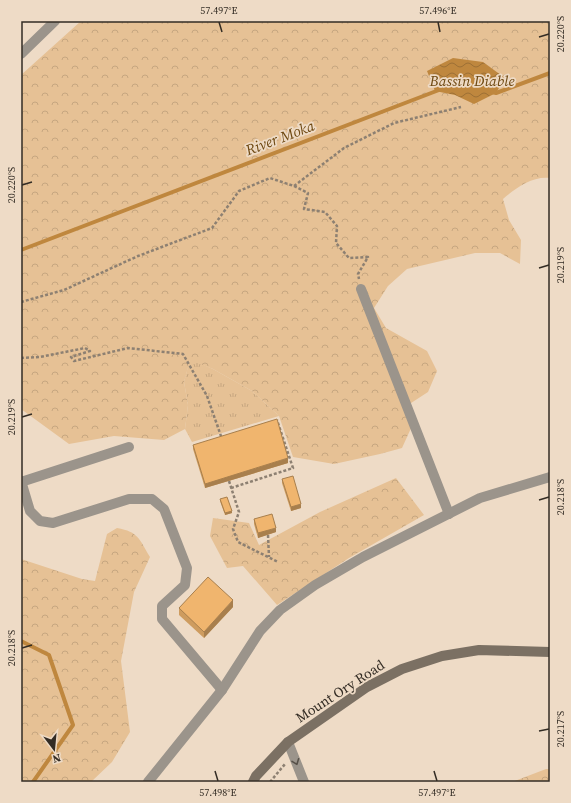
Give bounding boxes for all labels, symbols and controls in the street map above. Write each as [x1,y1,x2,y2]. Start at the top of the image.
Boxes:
text: 57.497°E [200,4,238,17]
text: 57.496°E [419,4,457,17]
text: 20.220°S [554,16,567,52]
water label: Bassin Diable [428,70,515,91]
water label: River Moka [241,115,317,161]
text: 20.220°S [5,167,18,203]
text: 20.219°S [554,247,567,283]
text: 20.219°S [5,399,18,435]
text: 20.218°S [554,479,567,515]
text: 20.218°S [5,630,18,666]
street label: Mount Ory Road [292,655,388,727]
text: 20.217°S [554,711,567,747]
north arrow [34,729,74,769]
text: N [51,750,63,766]
one-way arrow [291,758,299,765]
text: 57.498°E [199,786,237,799]
text: 57.497°E [418,786,456,799]

